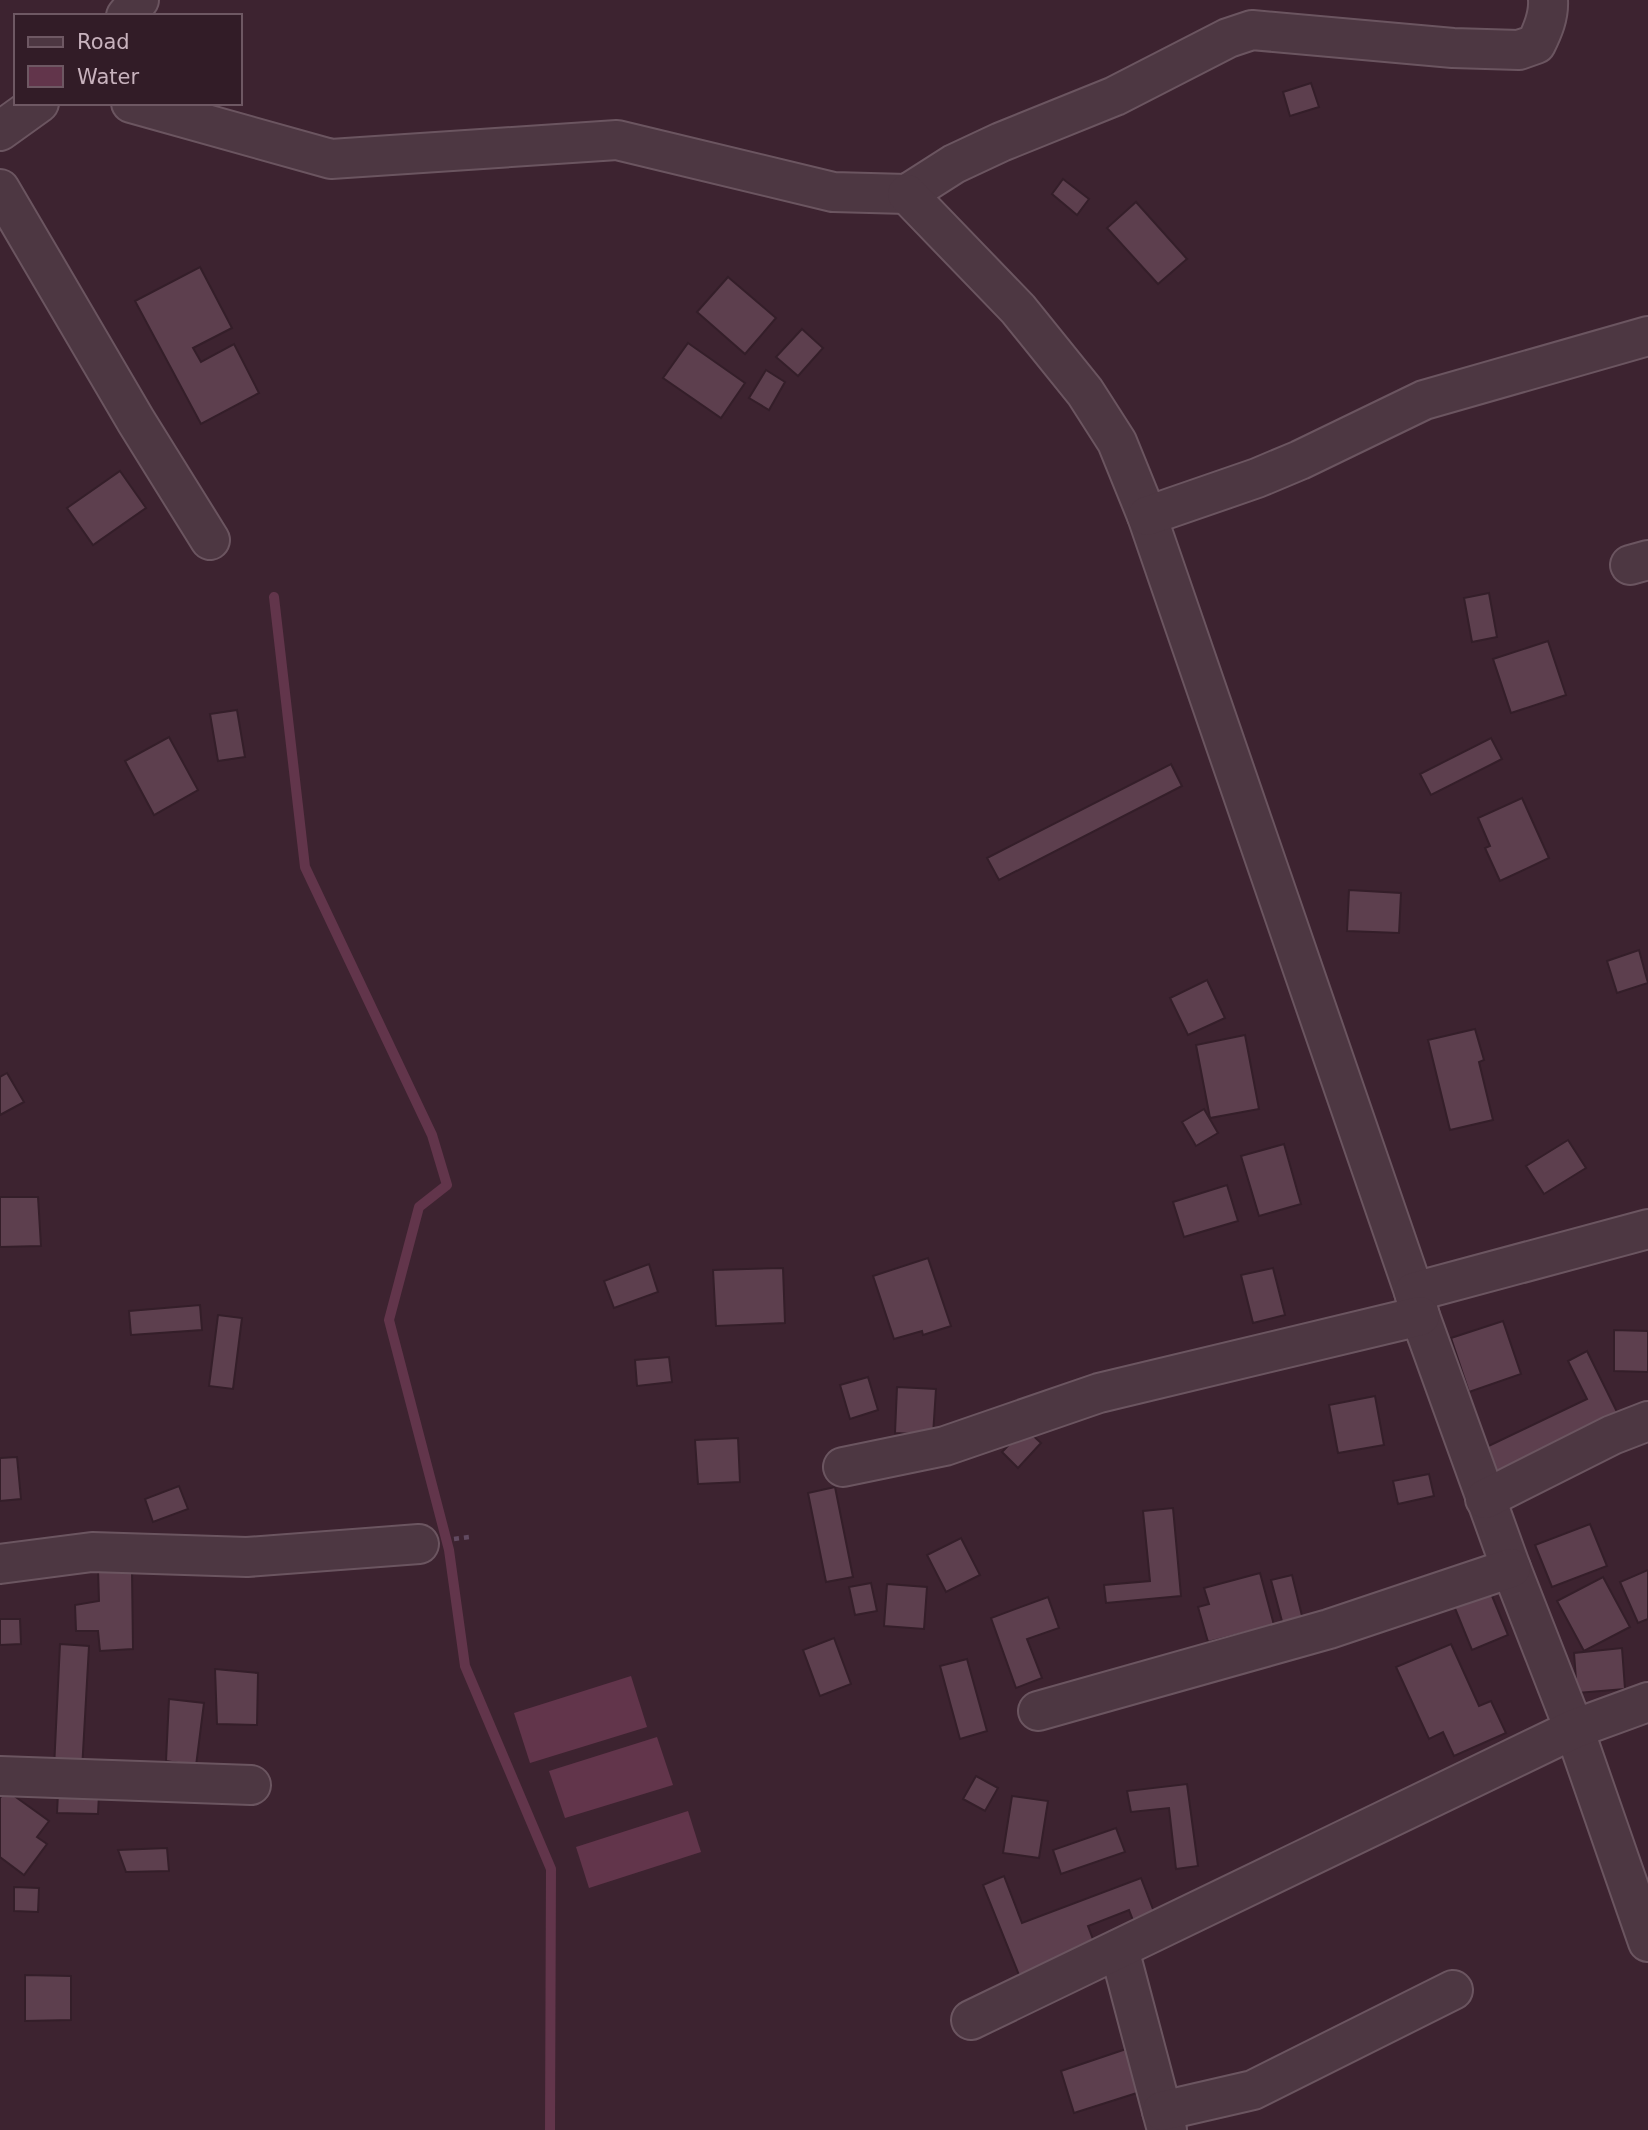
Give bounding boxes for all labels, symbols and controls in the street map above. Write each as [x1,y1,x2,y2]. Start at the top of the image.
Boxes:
legend [14,14,242,105]
text: Road [77,30,130,54]
text: Water [77,65,139,89]

